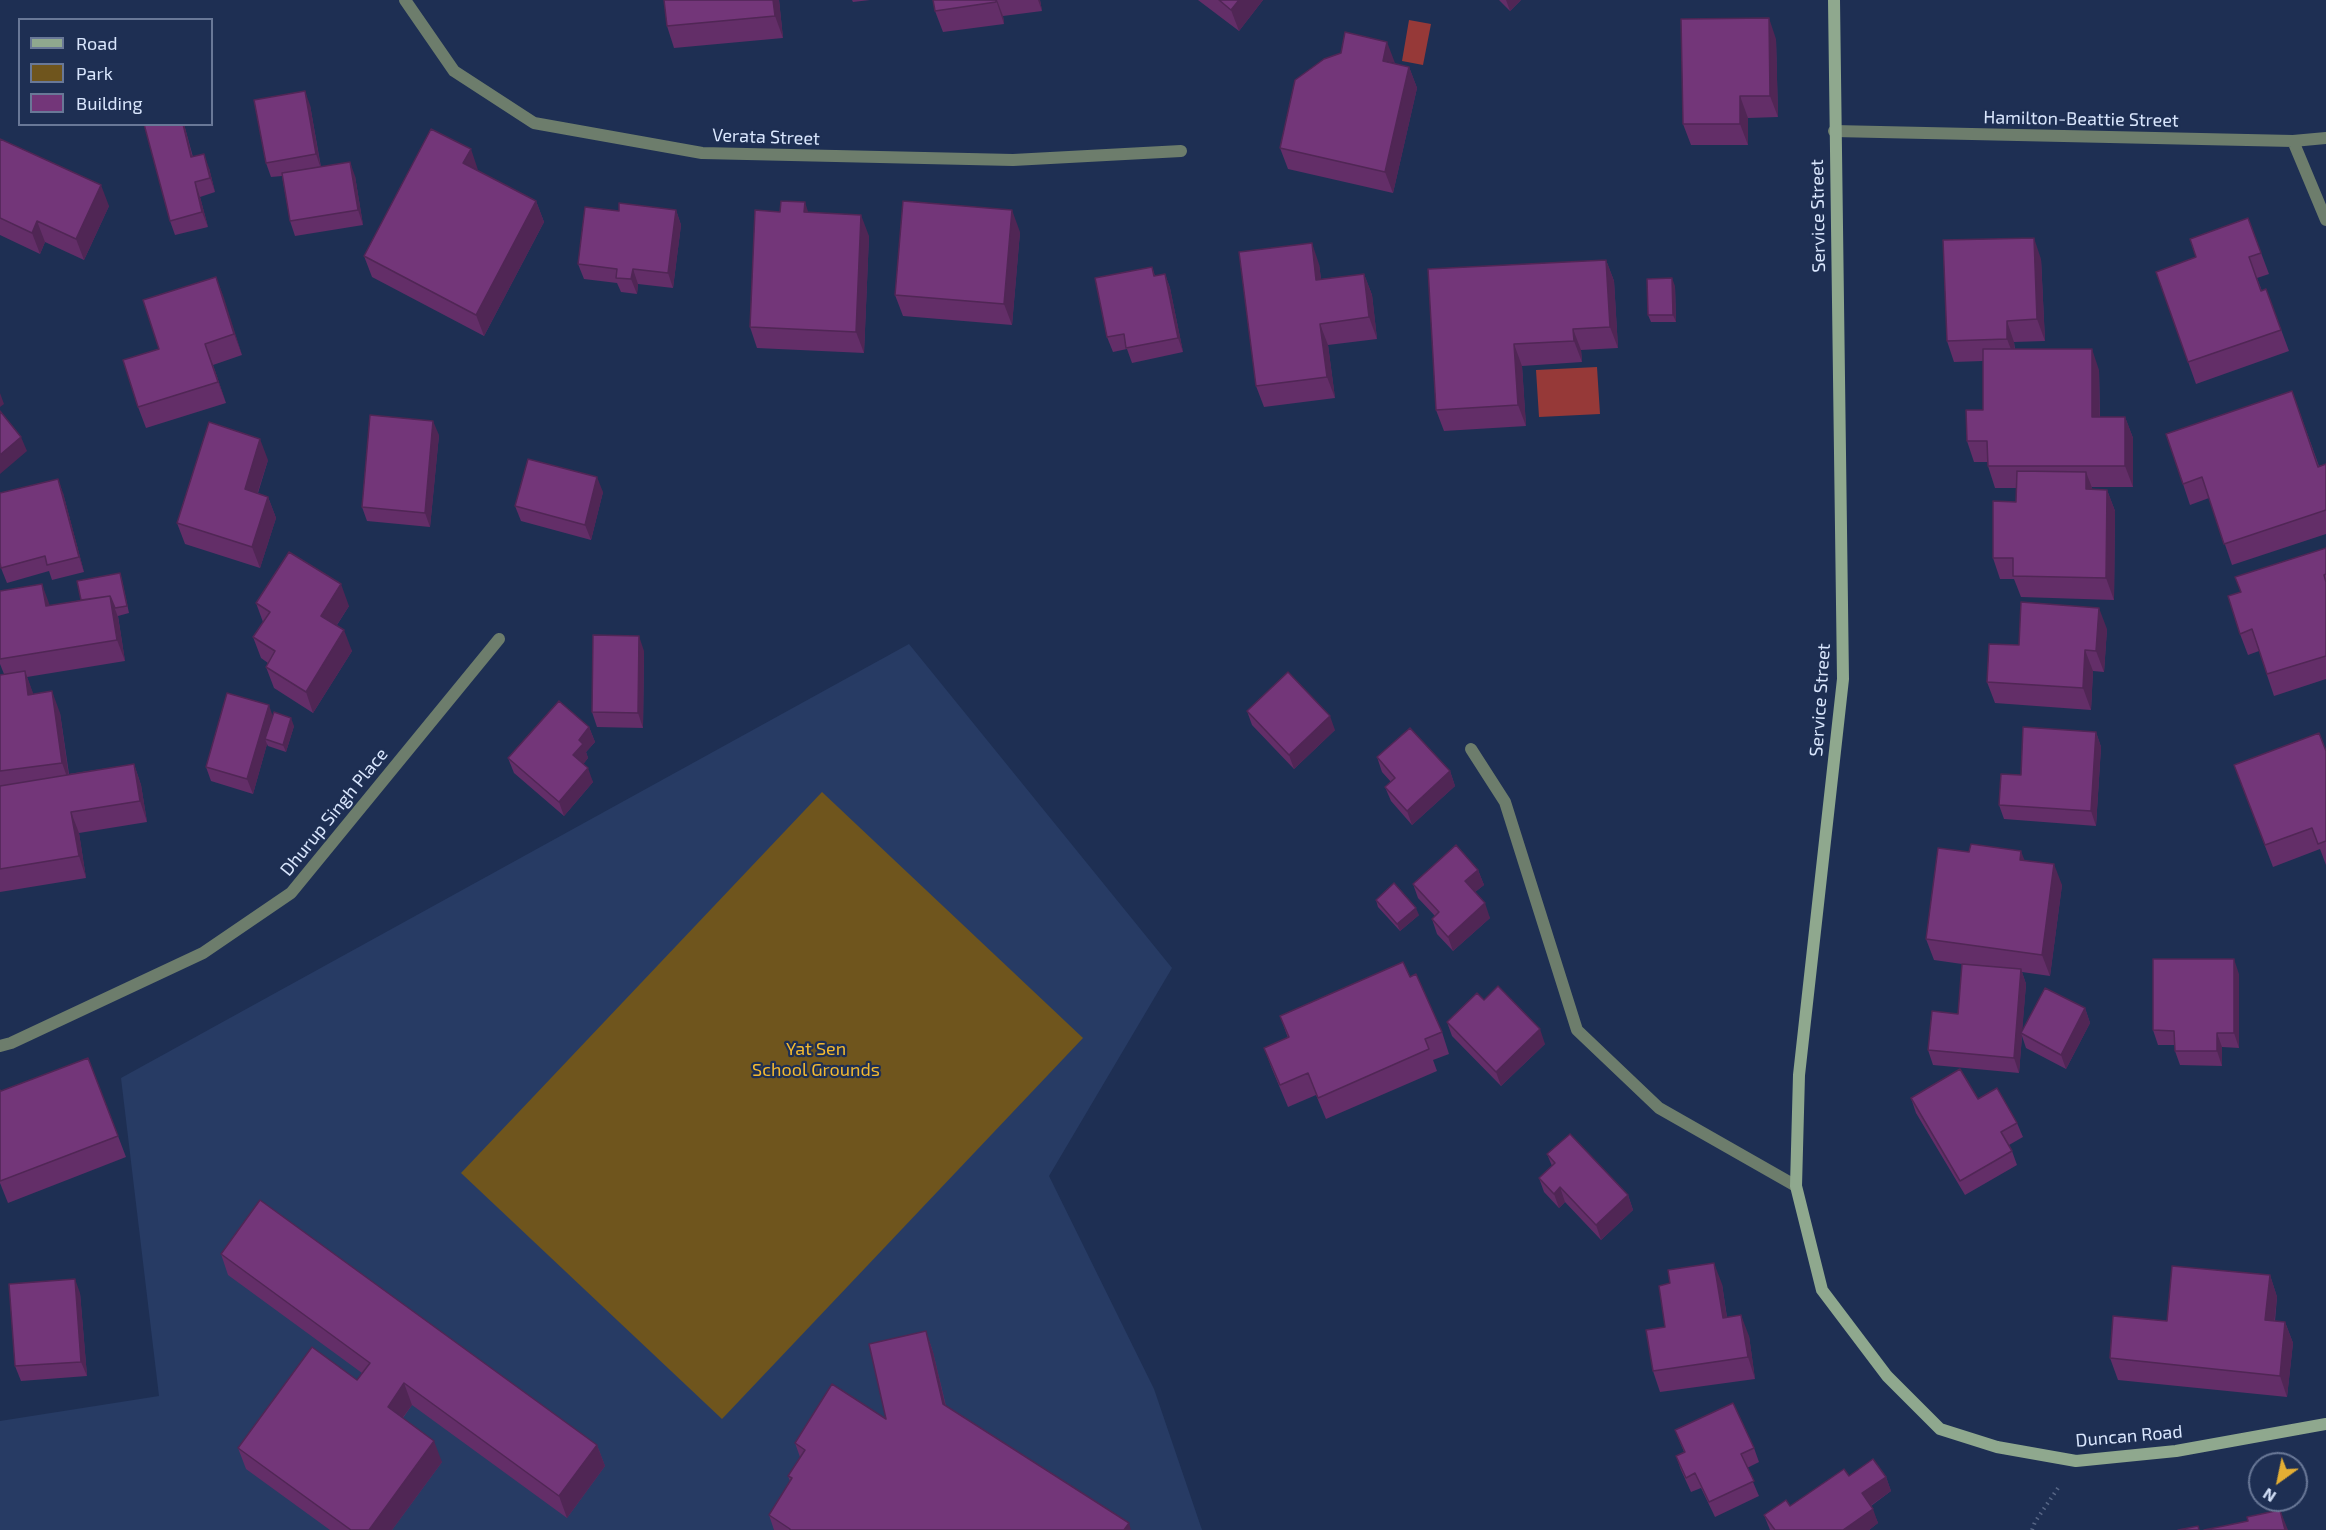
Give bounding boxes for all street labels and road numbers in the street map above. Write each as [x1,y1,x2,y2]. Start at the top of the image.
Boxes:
street label: Hamilton-Beattie Street [1983,106,2179,132]
street label: Verata Street [712,124,820,150]
street label: Service Street [1806,159,1830,273]
street label: Service Street [1805,643,1835,757]
street label: Dhurup Singh Place [276,744,392,880]
street label: Duncan Road [2075,1421,2183,1451]

